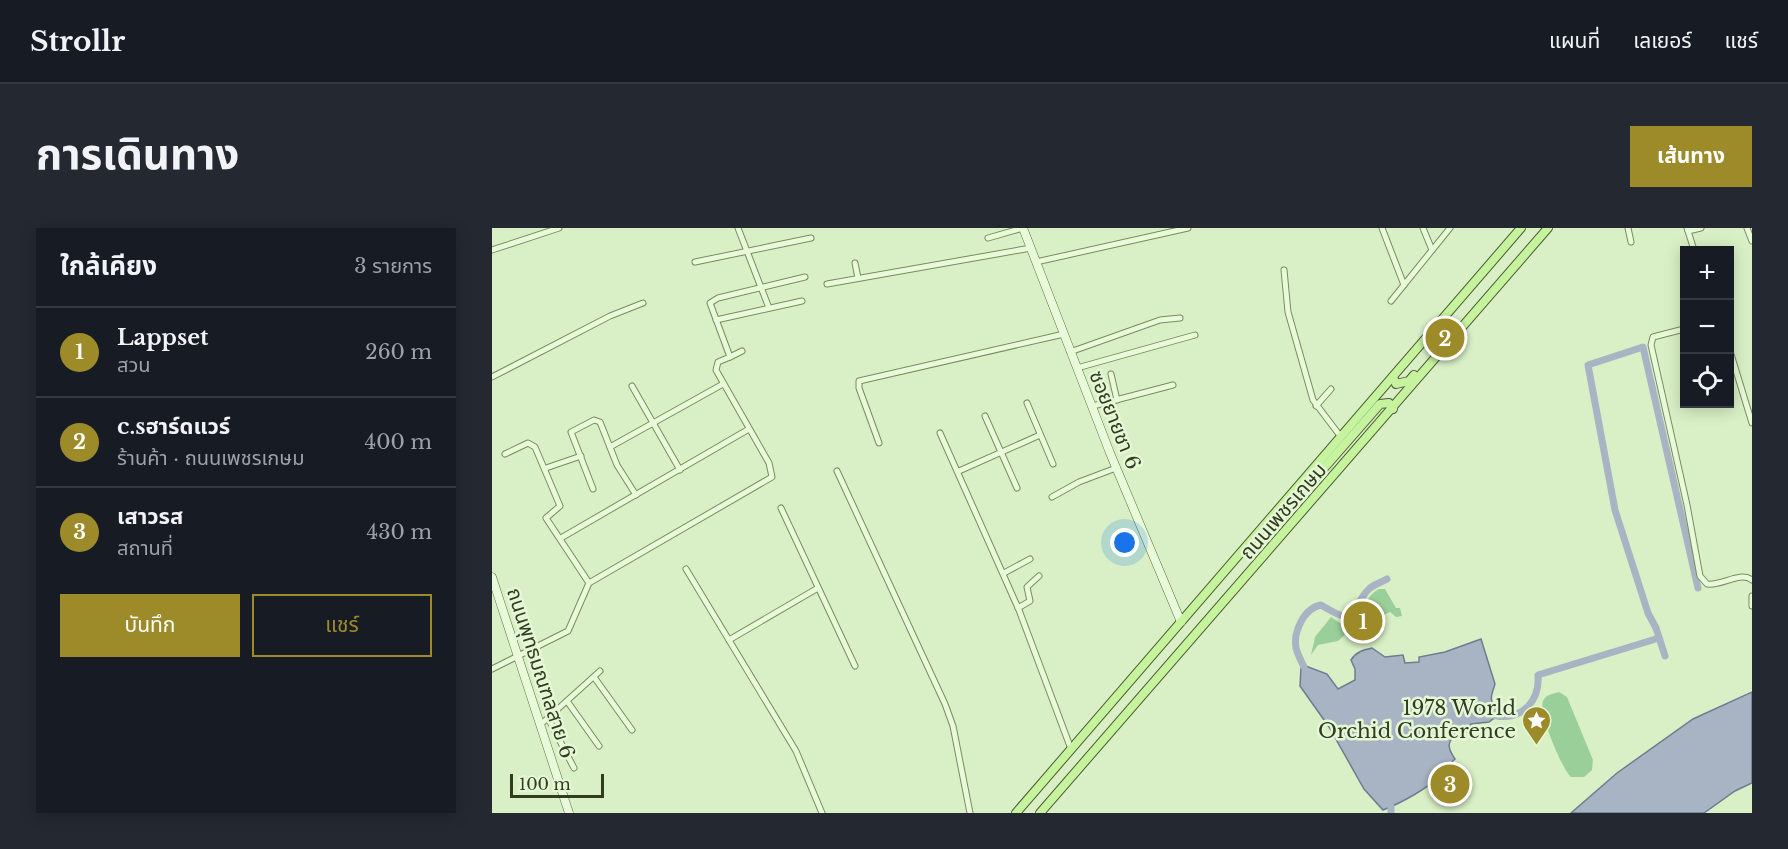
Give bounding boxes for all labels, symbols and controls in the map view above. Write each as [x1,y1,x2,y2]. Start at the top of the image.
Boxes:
text: Strollr [30,24,125,59]
text: แผนที่ [1549,28,1600,54]
text: เลเยอร์ [1633,28,1692,54]
text: แชร์ [1725,28,1758,54]
button: เส้นทาง [1630,126,1752,187]
text: การเดินทาง [36,128,239,180]
map controls [1680,246,1734,408]
button: + [1680,246,1734,300]
text: ใกล้เคียง [60,250,157,282]
text: 3 รายการ [354,254,432,278]
button: − [1680,300,1734,354]
pin: 2 [1426,316,1464,360]
text: Lappset [117,324,208,351]
text: 1 [75,340,84,364]
text: 260 m [365,340,432,364]
text: สวน [117,353,151,377]
button: locate [1680,354,1734,408]
street label: ซอยยายชา 6 [1084,367,1146,473]
text: c.sฮาร์ดแวร์ [117,413,230,440]
text: 2 [73,430,86,454]
text: 400 m [365,430,432,454]
text: ร้านค้า · ถนนเพชรเกษม [117,446,304,470]
street label: ถนนเพชรเกษม [1235,458,1331,564]
text: เสาวรส [117,503,183,530]
text: 3 [73,520,86,544]
text: 430 m [367,520,432,544]
your location [1110,528,1139,557]
text: สถานที่ [117,536,173,560]
street label: ถนนพุทธมณฑลสาย 6 [502,585,580,761]
button: บันทึก [60,594,240,657]
button: แชร์ [252,594,432,657]
pin: 1 [1344,598,1382,644]
place label: 1978 World Orchid Conference [1318,696,1516,743]
place icon: 1978 World Orchid Conference [1521,704,1553,746]
pin: 3 [1430,762,1470,806]
scale bar [510,771,604,798]
text: 100 m [519,774,571,794]

